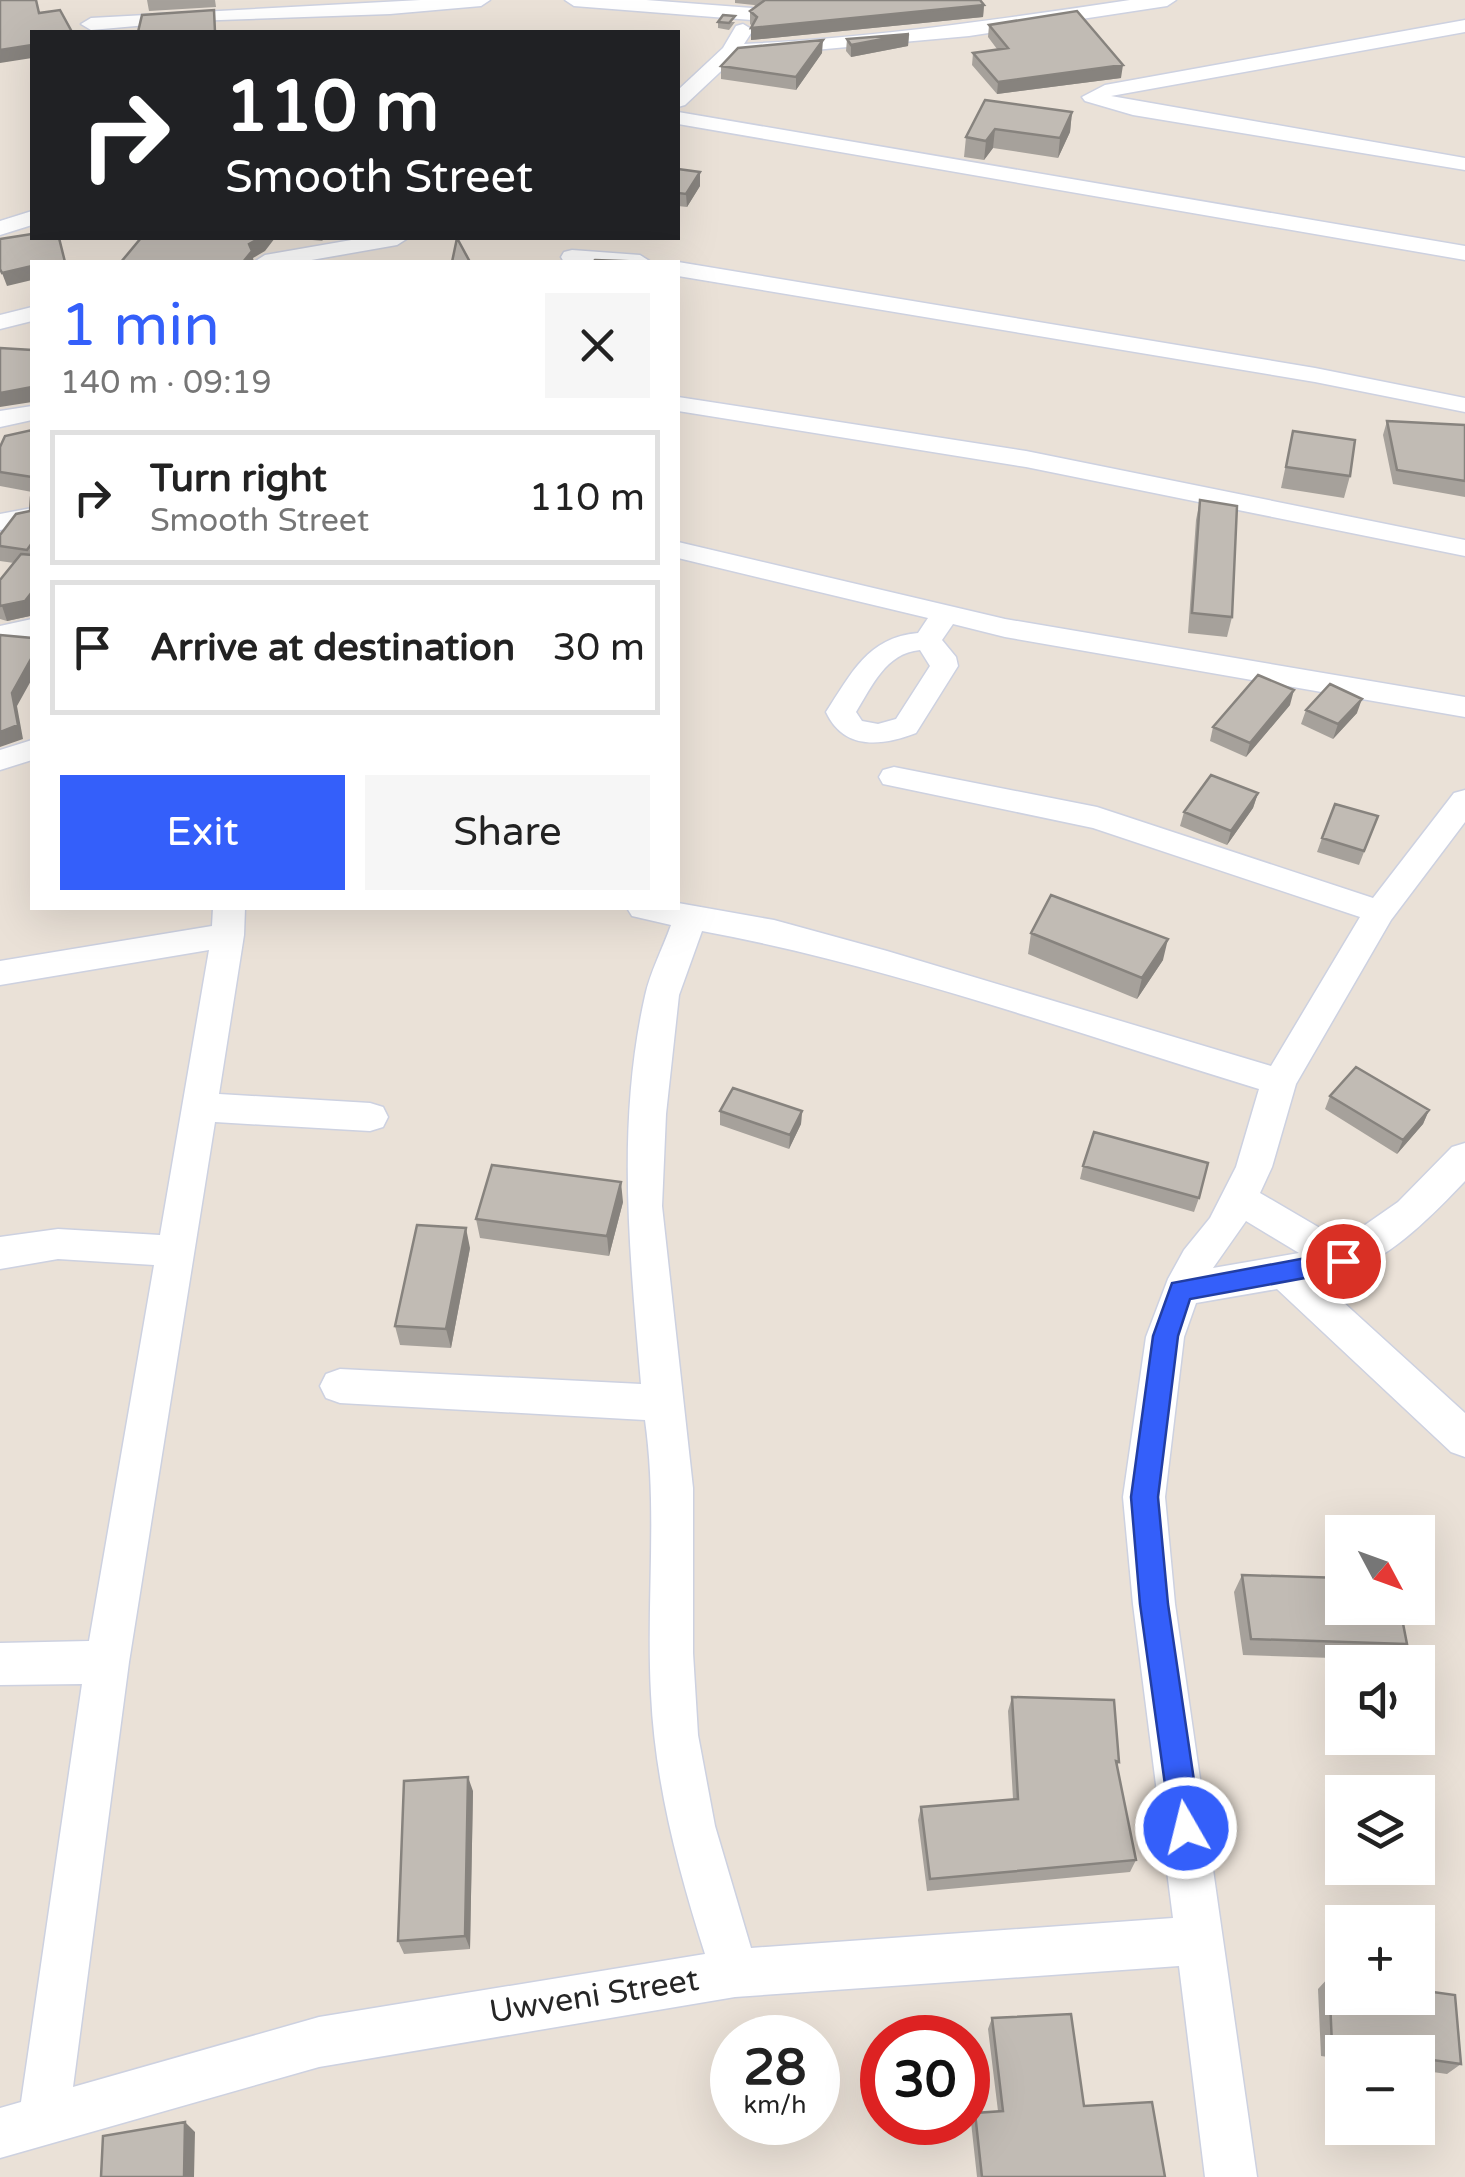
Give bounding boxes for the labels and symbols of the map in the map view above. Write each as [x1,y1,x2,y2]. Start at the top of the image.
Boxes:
pin [1301,1219,1386,1304]
north arrow [1325,1515,1435,1625]
position arrow [1134,1776,1238,1880]
street label: Uwveni Street [487,1961,701,2031]
speed limit sign: 30 [860,2015,990,2145]

